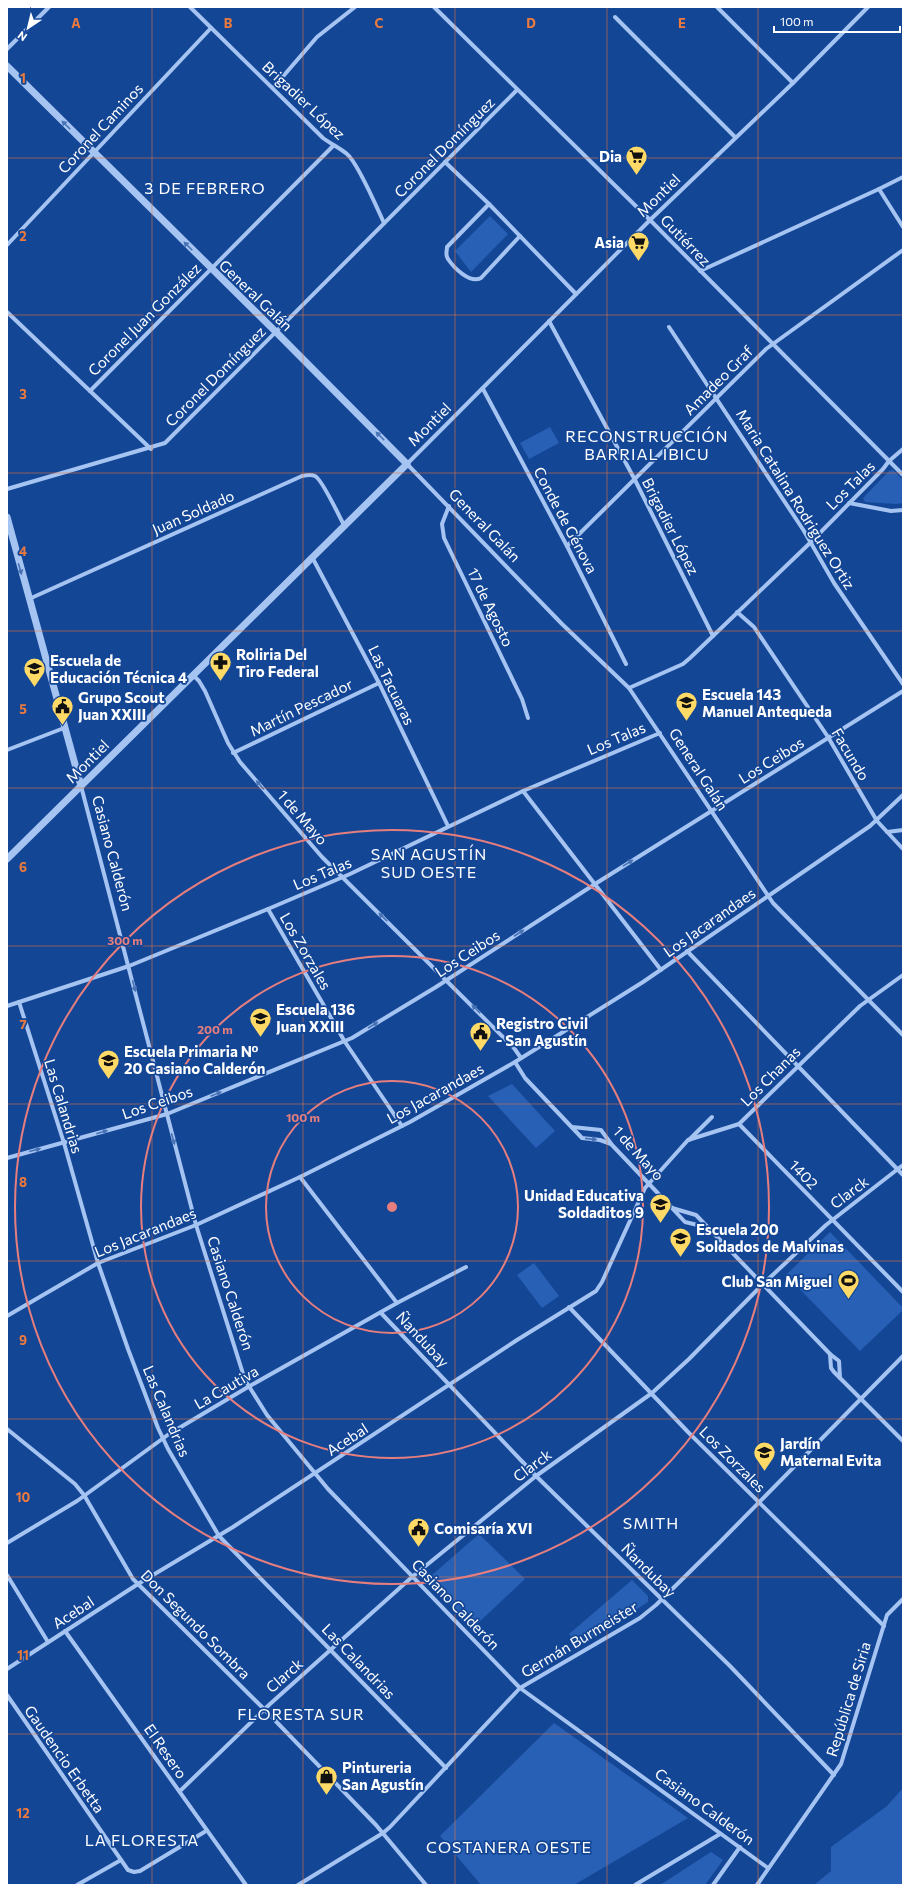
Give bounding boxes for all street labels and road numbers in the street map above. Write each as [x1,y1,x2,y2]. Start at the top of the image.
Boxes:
street label: Brigadier López [259,57,349,143]
street label: Coronel Caminos [54,79,146,177]
street label: Coronel Domínguez [390,93,498,201]
street label: Montiel [632,170,684,220]
street label: Gutiérrez [657,211,715,269]
street label: General Galán [216,256,296,334]
street label: Coronel Juan González [84,259,204,379]
street label: Coronel Domínguez [161,322,269,430]
street label: Amadeo Graf [680,342,756,418]
street label: Montiel [404,399,454,449]
street label: Maria Catalina Rodriguez Ortiz [733,406,859,592]
street label: Los Talas [822,457,878,513]
street label: Conde de Génova [530,464,602,576]
street label: Brigadier López [639,474,703,578]
street label: General Galán [446,485,524,565]
street label: Juan Soldado [149,486,237,538]
street label: 17 de Agosto [464,565,518,649]
street label: Las Tacuaras [365,642,419,728]
street label: Martín Pescador [247,674,355,740]
street label: Los Talas [584,718,648,758]
street label: General Galán [666,724,732,814]
street label: Facundo [828,724,874,784]
street label: Los Ceibos [735,733,807,787]
street label: Montiel [62,736,112,786]
street label: 1 de Mayo [274,786,332,848]
street label: Casiano Calderón [89,793,137,913]
street label: Los Talas [290,853,354,893]
street label: Los Jacarandaes [660,884,759,960]
street label: Los Zorzales [277,909,335,993]
street label: Los Ceibos [431,925,503,981]
street label: Los Chanas [736,1042,804,1110]
street label: Las Calandrias [41,1057,87,1156]
street label: Los Jacarandaes [383,1059,487,1127]
street label: Los Ceibos [119,1081,195,1122]
street label: 1 de Mayo [610,1122,668,1184]
street label: 1402 [786,1156,822,1192]
street label: Clarck [826,1172,872,1212]
street label: Los Jacarandaes [92,1203,199,1261]
street label: Casiano Calderón [204,1234,258,1352]
street label: Ñandubay [393,1308,453,1371]
street label: La Cautiva [191,1361,261,1413]
street label: Las Calandrias [140,1363,194,1460]
street label: Acebal [323,1419,371,1459]
street label: Los Zorzales [696,1422,770,1496]
street label: Clarck [509,1445,555,1485]
street label: Ñandubay [618,1539,680,1601]
street label: Casiano Calderón [408,1555,504,1653]
street label: Don Segundo Sombra [138,1566,254,1682]
street label: Acebal [49,1592,97,1632]
street label: Germán Burmeister [517,1597,641,1681]
street label: Las Calandrias [319,1620,400,1703]
street label: República de Siria [822,1639,874,1759]
street label: Clarck [262,1654,306,1696]
street label: Gaudencio Erbetta [21,1702,109,1816]
street label: El Resero [141,1720,191,1782]
street label: Casiano Calderón [652,1764,758,1848]

